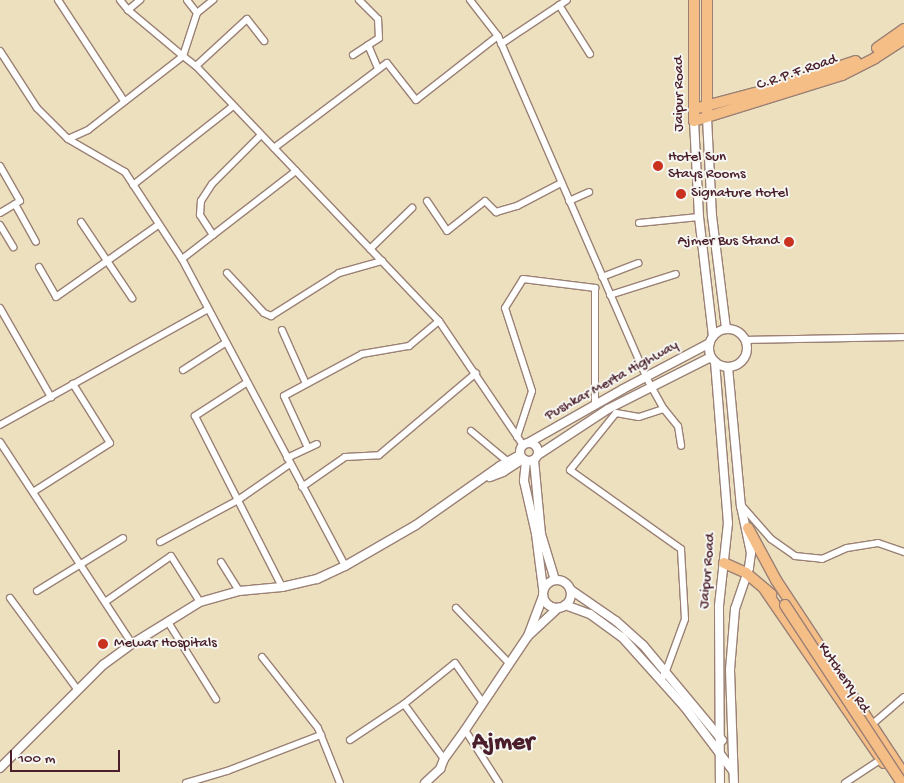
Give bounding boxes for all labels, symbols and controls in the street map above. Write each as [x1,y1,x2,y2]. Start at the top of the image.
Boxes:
street label: C.R.P.F.Road [755,51,839,95]
street label: Jaipur Road [671,56,689,132]
place label: Hotel Sun Stays Rooms [668,148,745,183]
marker: Hotel Sun Stays Rooms [652,160,664,172]
place label: Signature Hotel [691,185,788,203]
marker: Signature Hotel [675,188,687,200]
place label: Ajmer Bus Stand [677,233,779,251]
marker: Ajmer Bus Stand [783,236,795,248]
street label: Pushkar Merta Highway [542,337,682,425]
street label: Jaipur Road [696,533,720,609]
place label: Mewar Hospitals [114,635,217,653]
marker: Mewar Hospitals [96,637,110,651]
street label: Kutcherry Rd [813,640,873,716]
district label: Ajmer [472,729,534,759]
scale bar [12,740,122,772]
text: 100 m [18,750,55,768]

